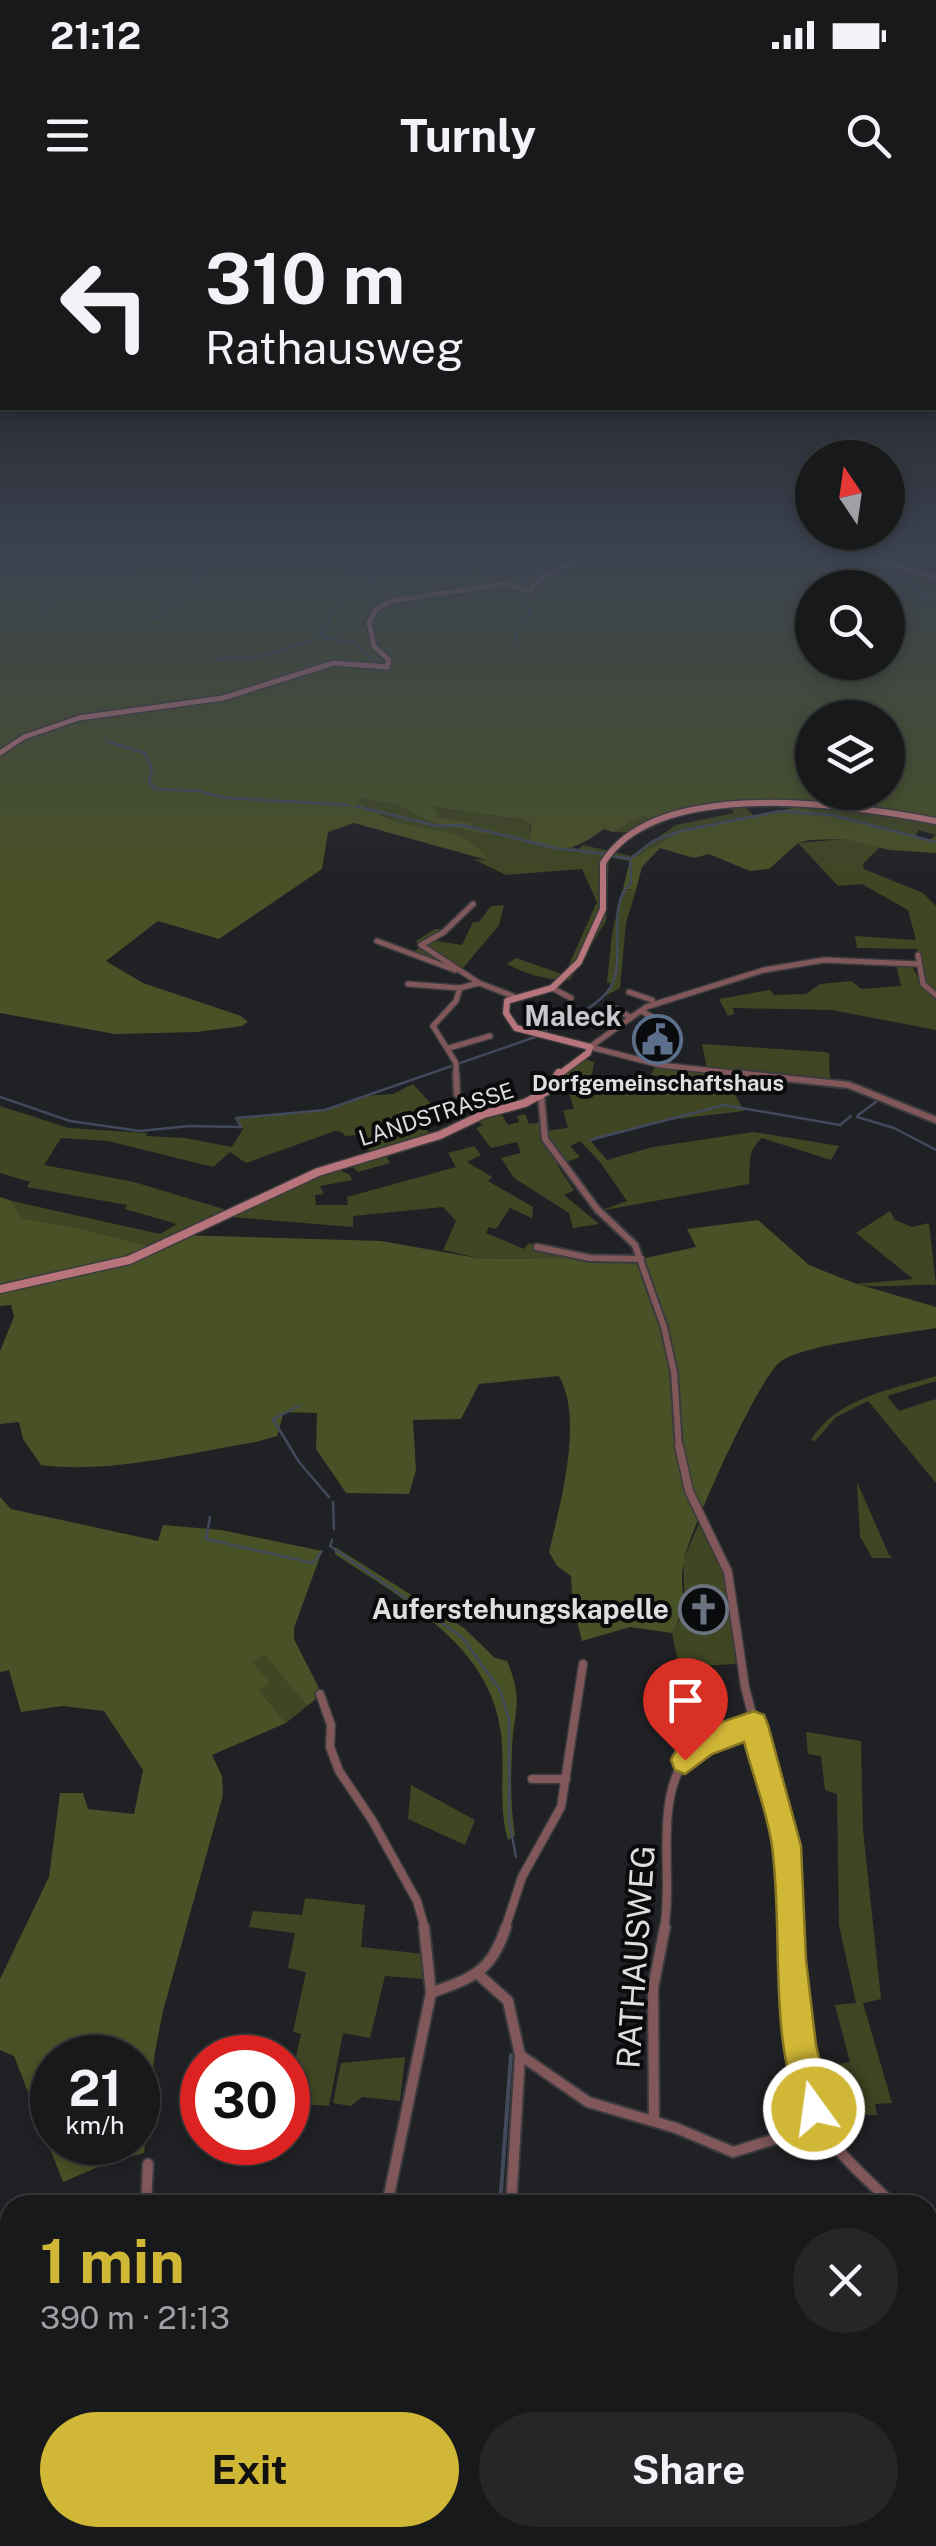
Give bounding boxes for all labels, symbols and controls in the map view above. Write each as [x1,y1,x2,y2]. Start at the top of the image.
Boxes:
text: 21:12 [50,13,141,58]
icon: menu [40,108,95,163]
icon: search [841,108,896,163]
text: Turnly [400,109,536,162]
text: 310 m [205,237,405,320]
icon: left [40,240,170,370]
text: Rathausweg [205,321,464,374]
north arrow [795,440,905,550]
map controls [795,440,905,810]
button: search [795,570,905,680]
button: layers [795,700,905,810]
district label: Maleck [524,999,622,1032]
public building icon: Dorfgemeinschaftshaus [632,1013,684,1065]
place label: Dorfgemeinschaftshaus [532,1070,784,1096]
street label: LANDSTRASSE [355,1077,517,1151]
church icon: Auferstehungskapelle [678,1583,730,1635]
place label: Auferstehungskapelle [372,1592,669,1625]
pin [643,1658,728,1761]
icon: arrive [658,1673,713,1728]
street label: RATHAUSWEG [609,1844,662,2070]
speed limit sign: 30 [180,2035,310,2165]
position arrow [762,2057,866,2161]
text: 21 [68,2058,122,2117]
text: km/h [66,2110,124,2140]
text: 1 min [40,2226,185,2297]
button: close [793,2228,898,2333]
text: 390 m · 21:13 [40,2299,230,2336]
button: Exit [40,2412,459,2527]
button: Share [479,2412,898,2527]

